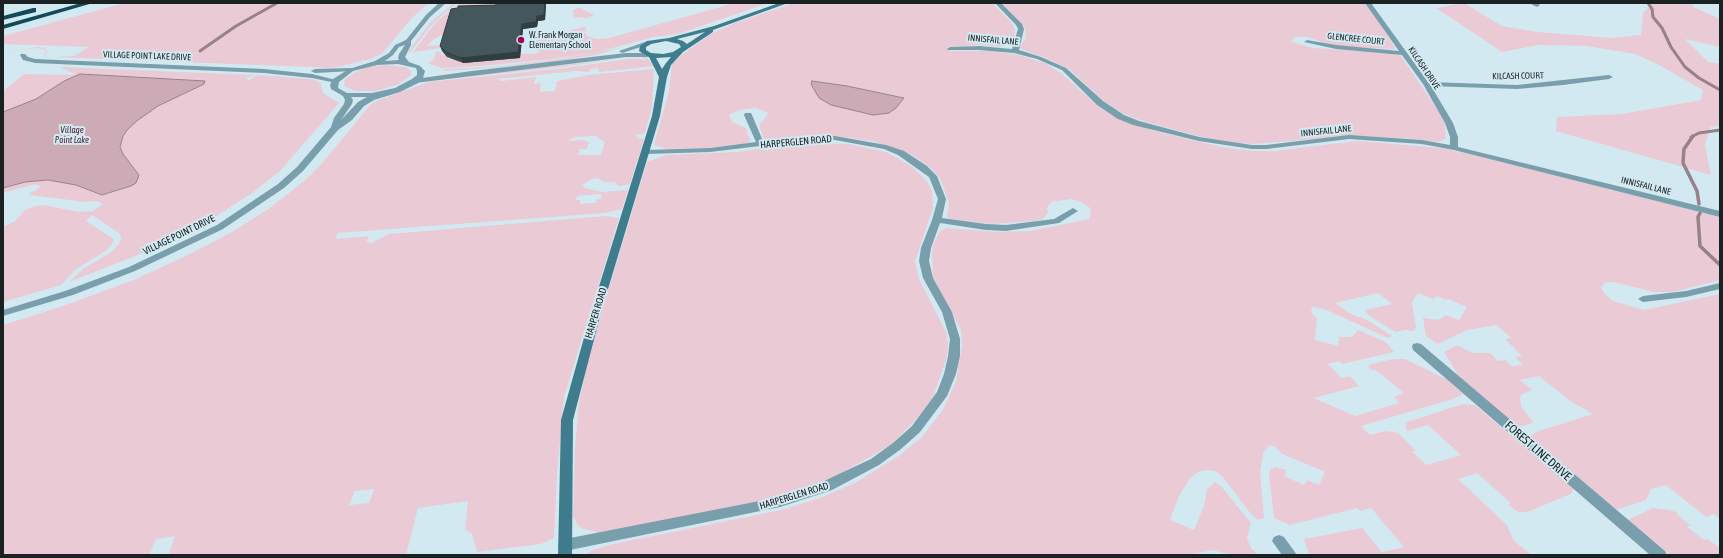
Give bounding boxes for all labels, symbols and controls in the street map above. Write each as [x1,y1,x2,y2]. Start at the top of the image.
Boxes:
place label: W. Frank Morgan Elementary School [529,30,591,51]
street label: GLENCREE COURT [1327,31,1385,47]
street label: INNISFAIL LANE [967,32,1019,48]
marker: W. Frank Morgan Elementary School [516,35,526,45]
street label: KILCASH DRIVE [1406,45,1442,91]
street label: VILLAGE POINT LAKE DRIVE [103,49,191,63]
street label: KILCASH COURT [1492,70,1544,82]
street label: INNISFAIL LANE [1300,123,1352,139]
water label: Village Point Lake [55,125,89,146]
street label: HARPERGLEN ROAD [760,133,832,151]
street label: INNISFAIL LANE [1620,175,1672,197]
street label: VILLAGE POINT DRIVE [141,212,217,258]
street label: HARPER ROAD [583,286,609,340]
street label: FOREST LINE DRIVE [1502,418,1574,484]
street label: HARPERGLEN ROAD [758,480,830,512]

